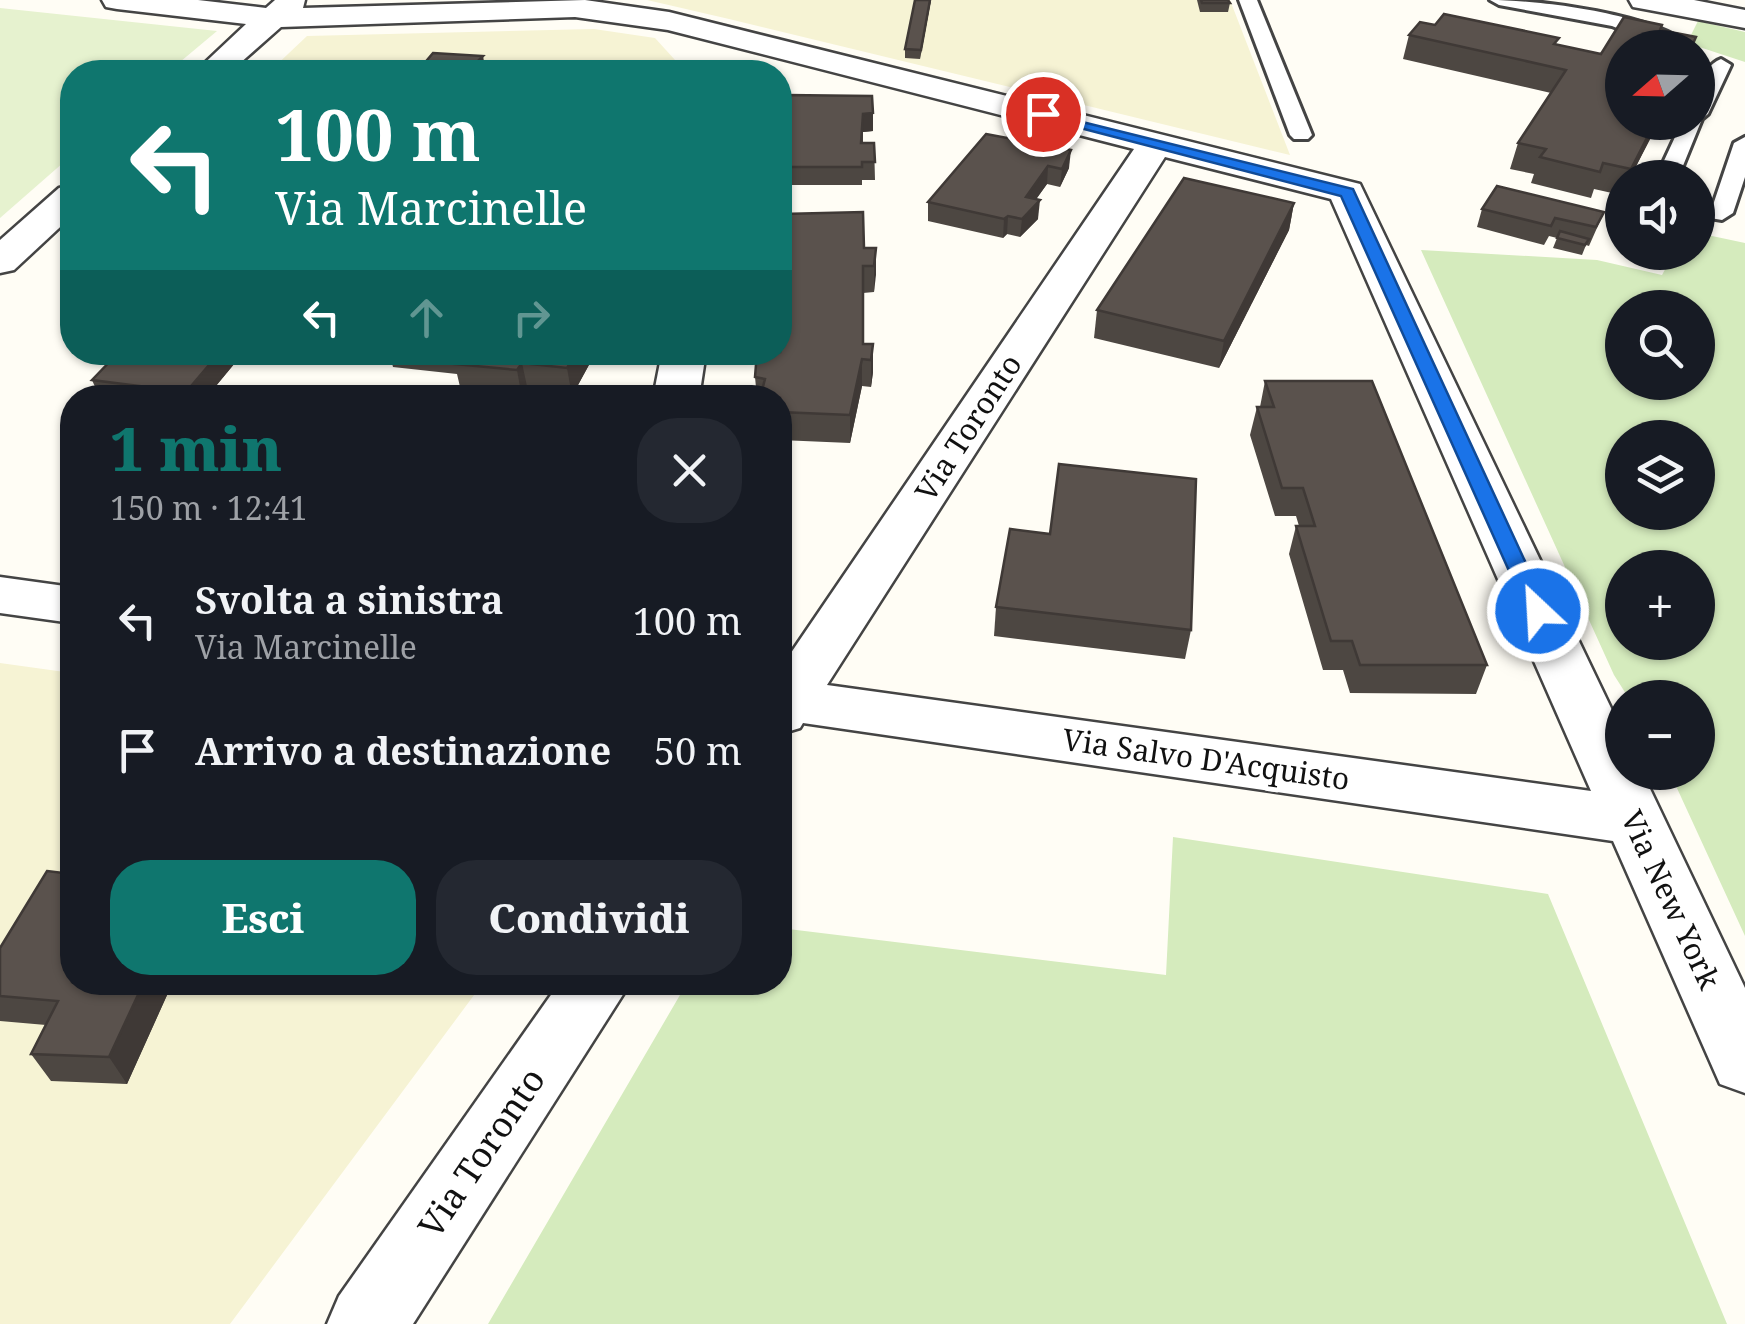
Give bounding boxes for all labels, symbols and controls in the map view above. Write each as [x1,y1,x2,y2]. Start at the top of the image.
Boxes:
north arrow [1605,30,1715,140]
map controls [1605,30,1715,790]
pin [1001,72,1086,157]
text: 100 m [275,86,481,182]
icon: arrive [1016,87,1071,142]
icon: left [110,100,240,230]
button: sound [1605,160,1715,270]
text: Via Marcinelle [275,177,587,238]
icon: left [294,290,349,345]
icon: ahead [399,290,454,345]
icon: right [504,290,559,345]
button: search [1605,290,1715,400]
street label: Via Toronto [905,346,1031,509]
text: 1 min [110,407,282,489]
button: close [637,418,742,523]
button: layers [1605,420,1715,530]
text: 150 m · 12:41 [110,486,308,529]
button: + [1605,550,1715,660]
position arrow [1486,559,1590,663]
text: Svolta a sinistra [195,573,503,625]
icon: left [110,593,165,648]
text: 100 m [632,594,742,646]
text: Via Marcinelle [195,625,417,668]
button: − [1605,680,1715,790]
street label: Via Salvo D'Acquisto [1060,718,1352,799]
icon: arrive [110,723,165,778]
text: Arrivo a destinazione [195,724,611,776]
text: 50 m [654,724,742,776]
street label: Via New York [1612,803,1731,996]
button: Esci [110,860,416,975]
button: Condividi [436,860,742,975]
street label: Via Toronto [407,1058,555,1246]

